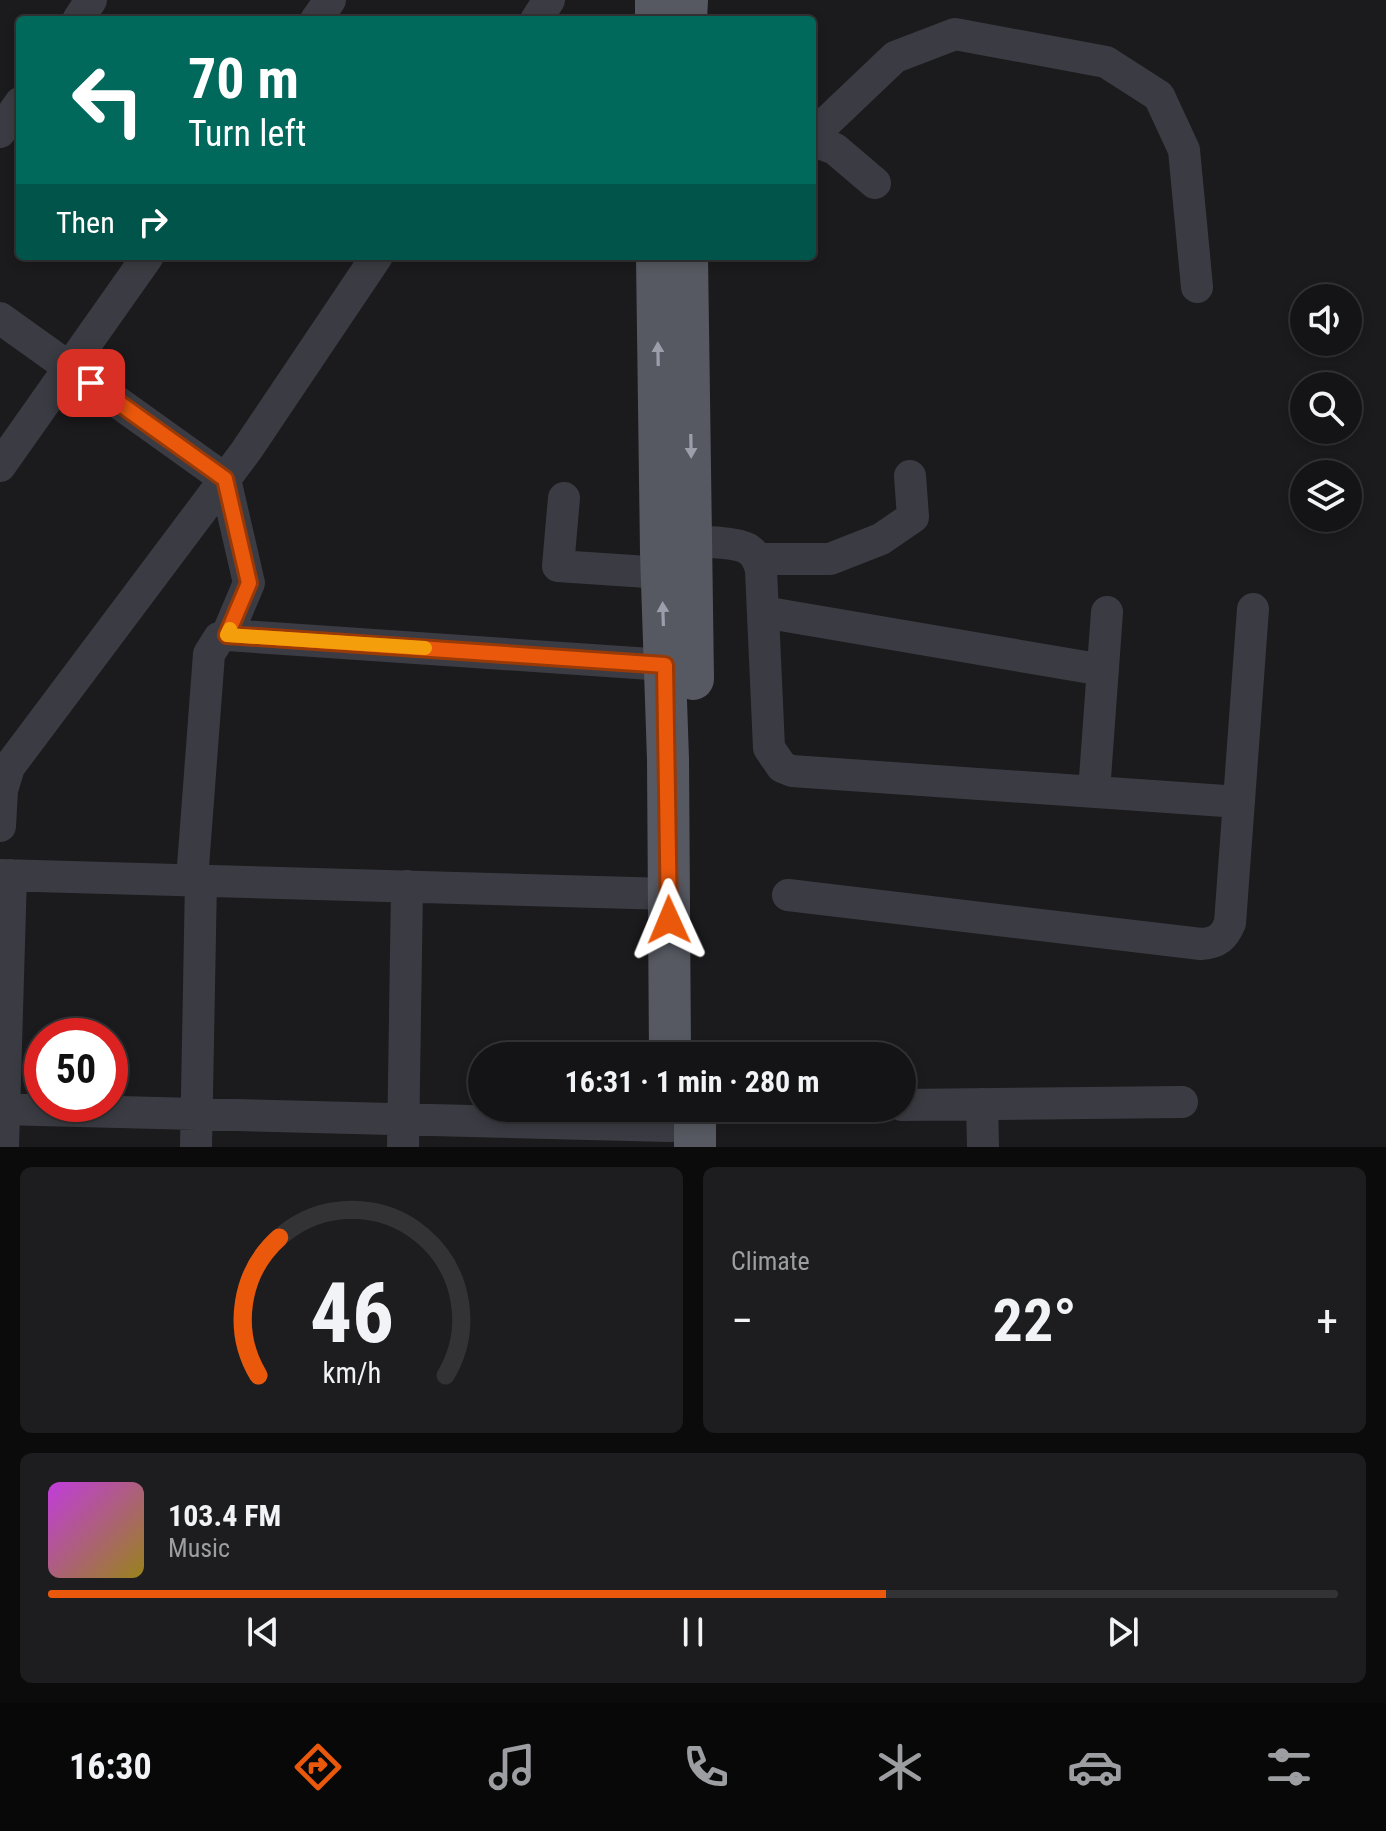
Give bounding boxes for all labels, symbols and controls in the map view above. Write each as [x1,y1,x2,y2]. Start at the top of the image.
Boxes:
text: 70 m [188,46,299,112]
icon: left [56,48,160,152]
text: Turn left [188,113,306,155]
icon: right [131,200,175,244]
text: Then [56,205,115,240]
map controls [1290,284,1362,532]
button: sound [1290,284,1362,356]
one-way arrow [652,341,665,366]
pin [57,349,125,417]
icon: arrive [69,361,113,405]
button: search [1290,372,1362,444]
one-way arrow [685,434,697,459]
button: layers [1290,460,1362,532]
one-way arrow [657,601,670,626]
position arrow [627,878,711,962]
speed limit sign: 50 [24,1018,128,1122]
text: 16:31 · 1 min · 280 m [565,1064,819,1099]
text: Climate [731,1246,810,1276]
text: 46 [309,1265,394,1362]
text: 22° [993,1285,1077,1356]
text: − [731,1295,753,1347]
text: + [1316,1295,1338,1347]
text: km/h [322,1356,381,1390]
text: 103.4 FM [168,1498,281,1533]
text: Music [168,1533,230,1563]
icon: previous [241,1610,285,1654]
icon: pause [671,1610,715,1654]
icon: next [1101,1610,1145,1654]
icon: directions [290,1739,346,1795]
icon: music [484,1739,540,1795]
icon: phone [678,1739,734,1795]
icon: climate [872,1739,928,1795]
icon: car [1067,1739,1123,1795]
icon: filters [1261,1739,1317,1795]
text: 16:30 [69,1746,152,1788]

